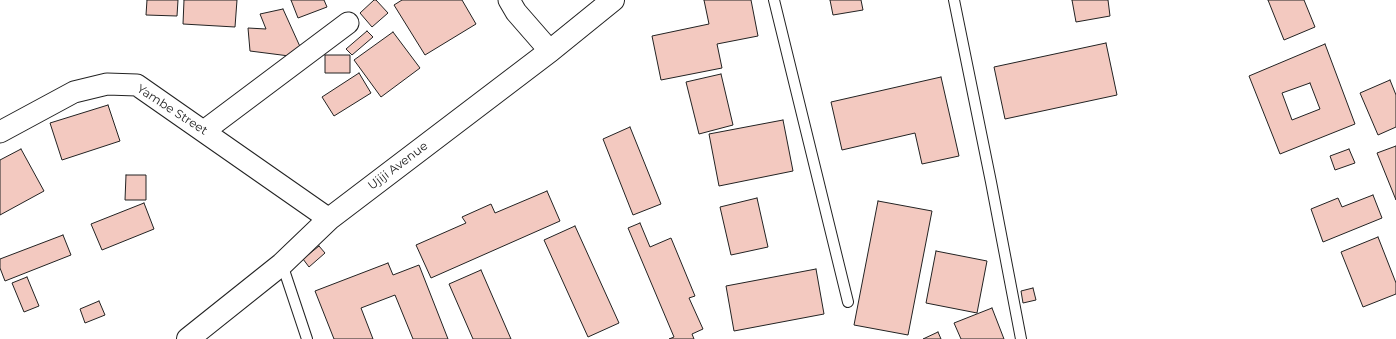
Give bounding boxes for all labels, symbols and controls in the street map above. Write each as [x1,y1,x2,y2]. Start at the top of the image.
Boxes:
street label: Yambe Street [134,82,210,138]
street label: Ujiji Avenue [365,139,431,193]

